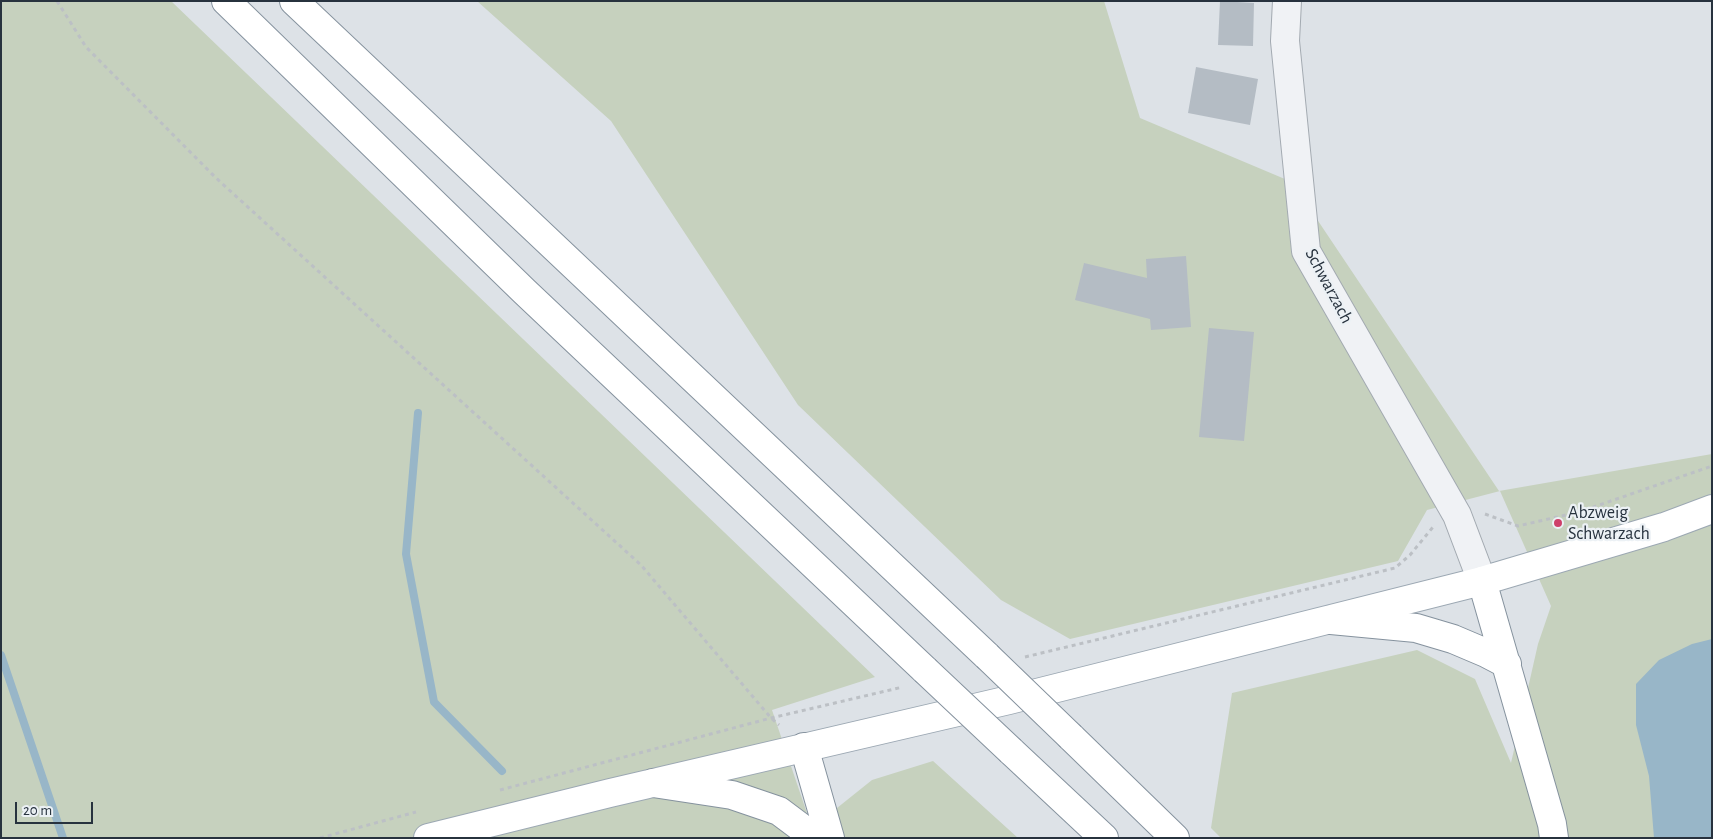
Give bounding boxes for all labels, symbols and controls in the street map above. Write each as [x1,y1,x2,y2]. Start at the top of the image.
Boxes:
street label: Schwarzach [1300,245,1358,327]
place label: Abzweig Schwarzach [1568,502,1650,544]
marker: Abzweig Schwarzach [1552,517,1564,529]
scale bar [18,792,95,824]
text: 20 m [23,803,52,818]

